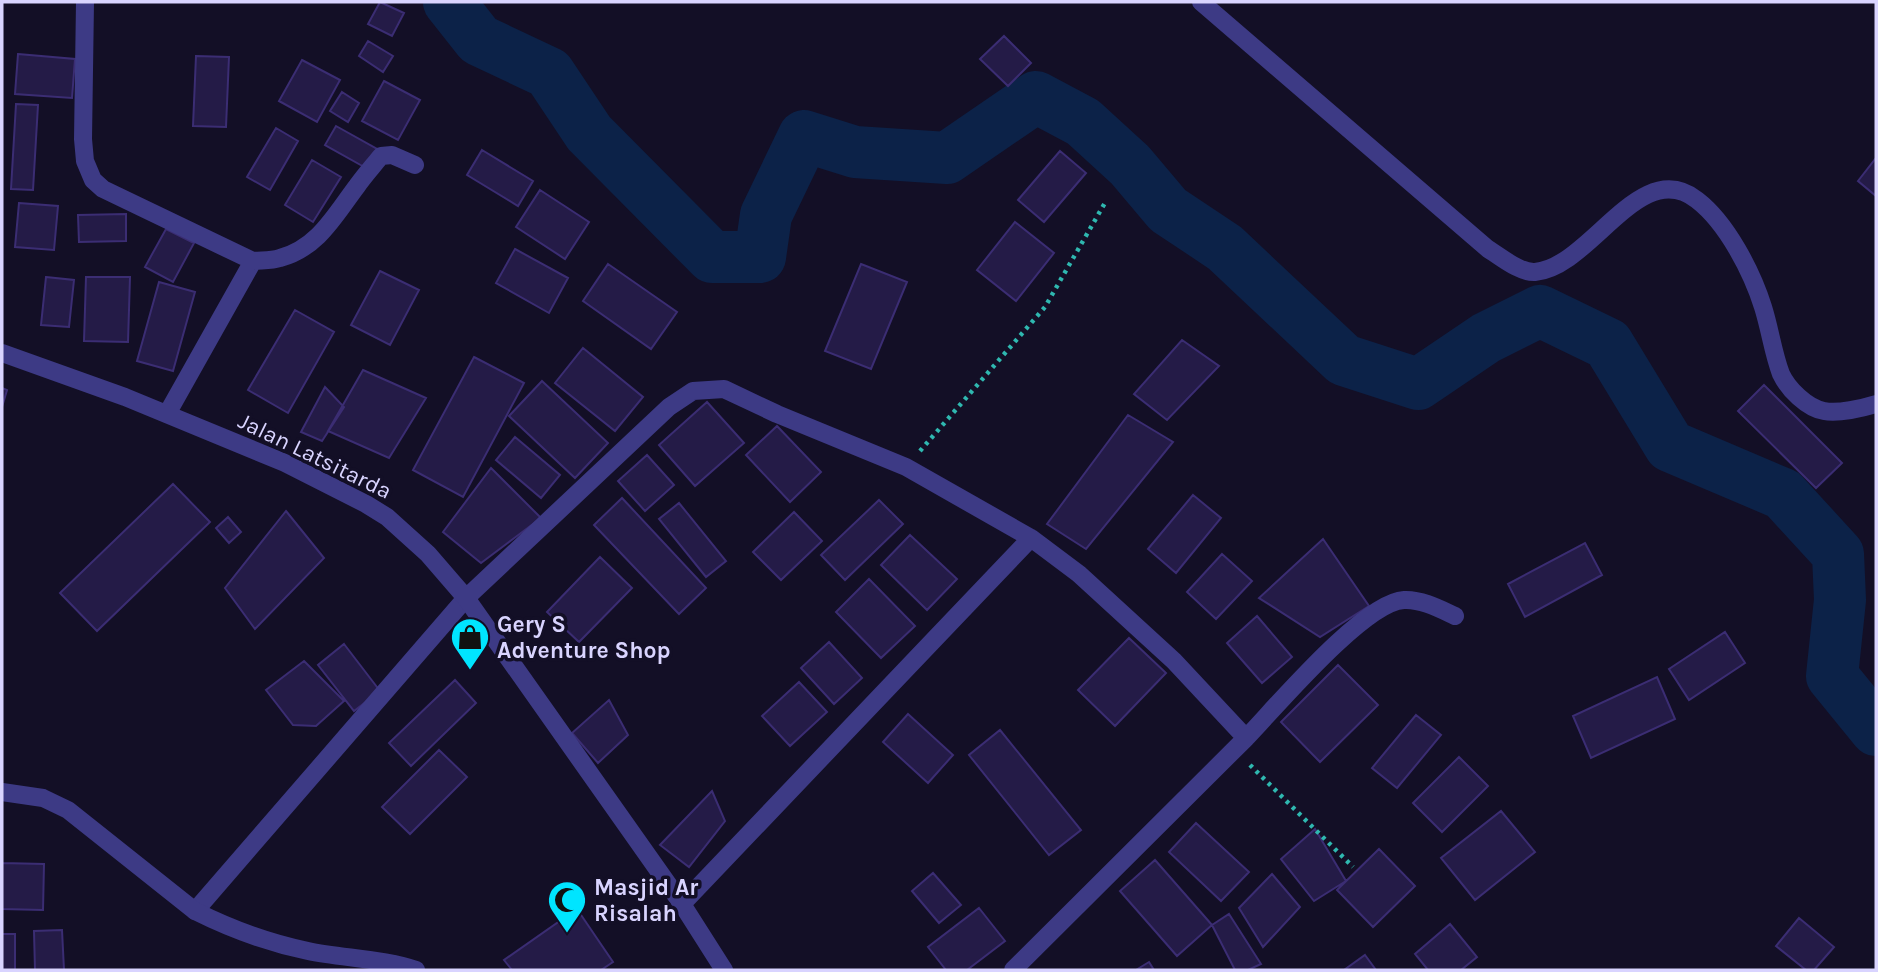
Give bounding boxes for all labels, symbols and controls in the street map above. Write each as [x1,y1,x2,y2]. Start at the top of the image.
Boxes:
street label: Jalan Latsitarda [234,407,396,505]
place label: Gery S Adventure Shop [497,611,671,664]
shop icon: Gery S Adventure Shop [449,616,491,671]
place label: Masjid Ar Risalah [594,874,698,927]
mosque icon: Masjid Ar Risalah [546,879,588,934]

